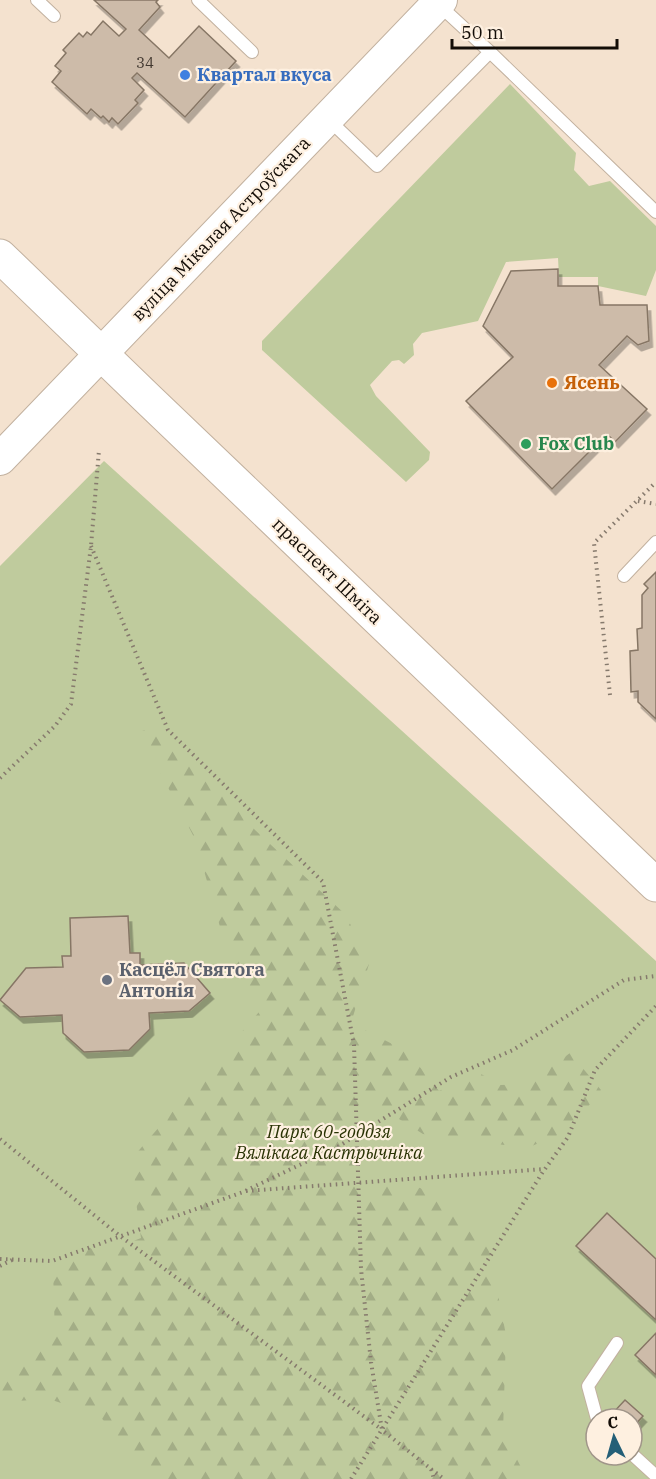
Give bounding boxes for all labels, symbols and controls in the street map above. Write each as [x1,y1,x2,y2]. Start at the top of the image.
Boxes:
scale bar [452,12,617,50]
text: 50 m [461,21,504,44]
house number: 34 [136,53,154,72]
place label: Квартал вкуса [197,63,332,86]
marker: Квартал вкуса [178,68,192,82]
street label: вуліца Мікалая Астроўскага [126,131,315,326]
place label: Ясень [564,371,620,394]
marker: Ясень [545,376,559,390]
place label: Fox Club [538,432,614,455]
marker: Fox Club [519,437,533,451]
street label: праспект Шміта [267,512,387,629]
place label: Касцёл Святога Антонія [119,958,265,1002]
marker: Касцёл Святога Антонія [100,973,114,987]
park label: Парк 60-годдзя Вялікага Кастрычніка [234,1120,423,1164]
north arrow [584,1407,644,1467]
text: С [607,1412,619,1432]

